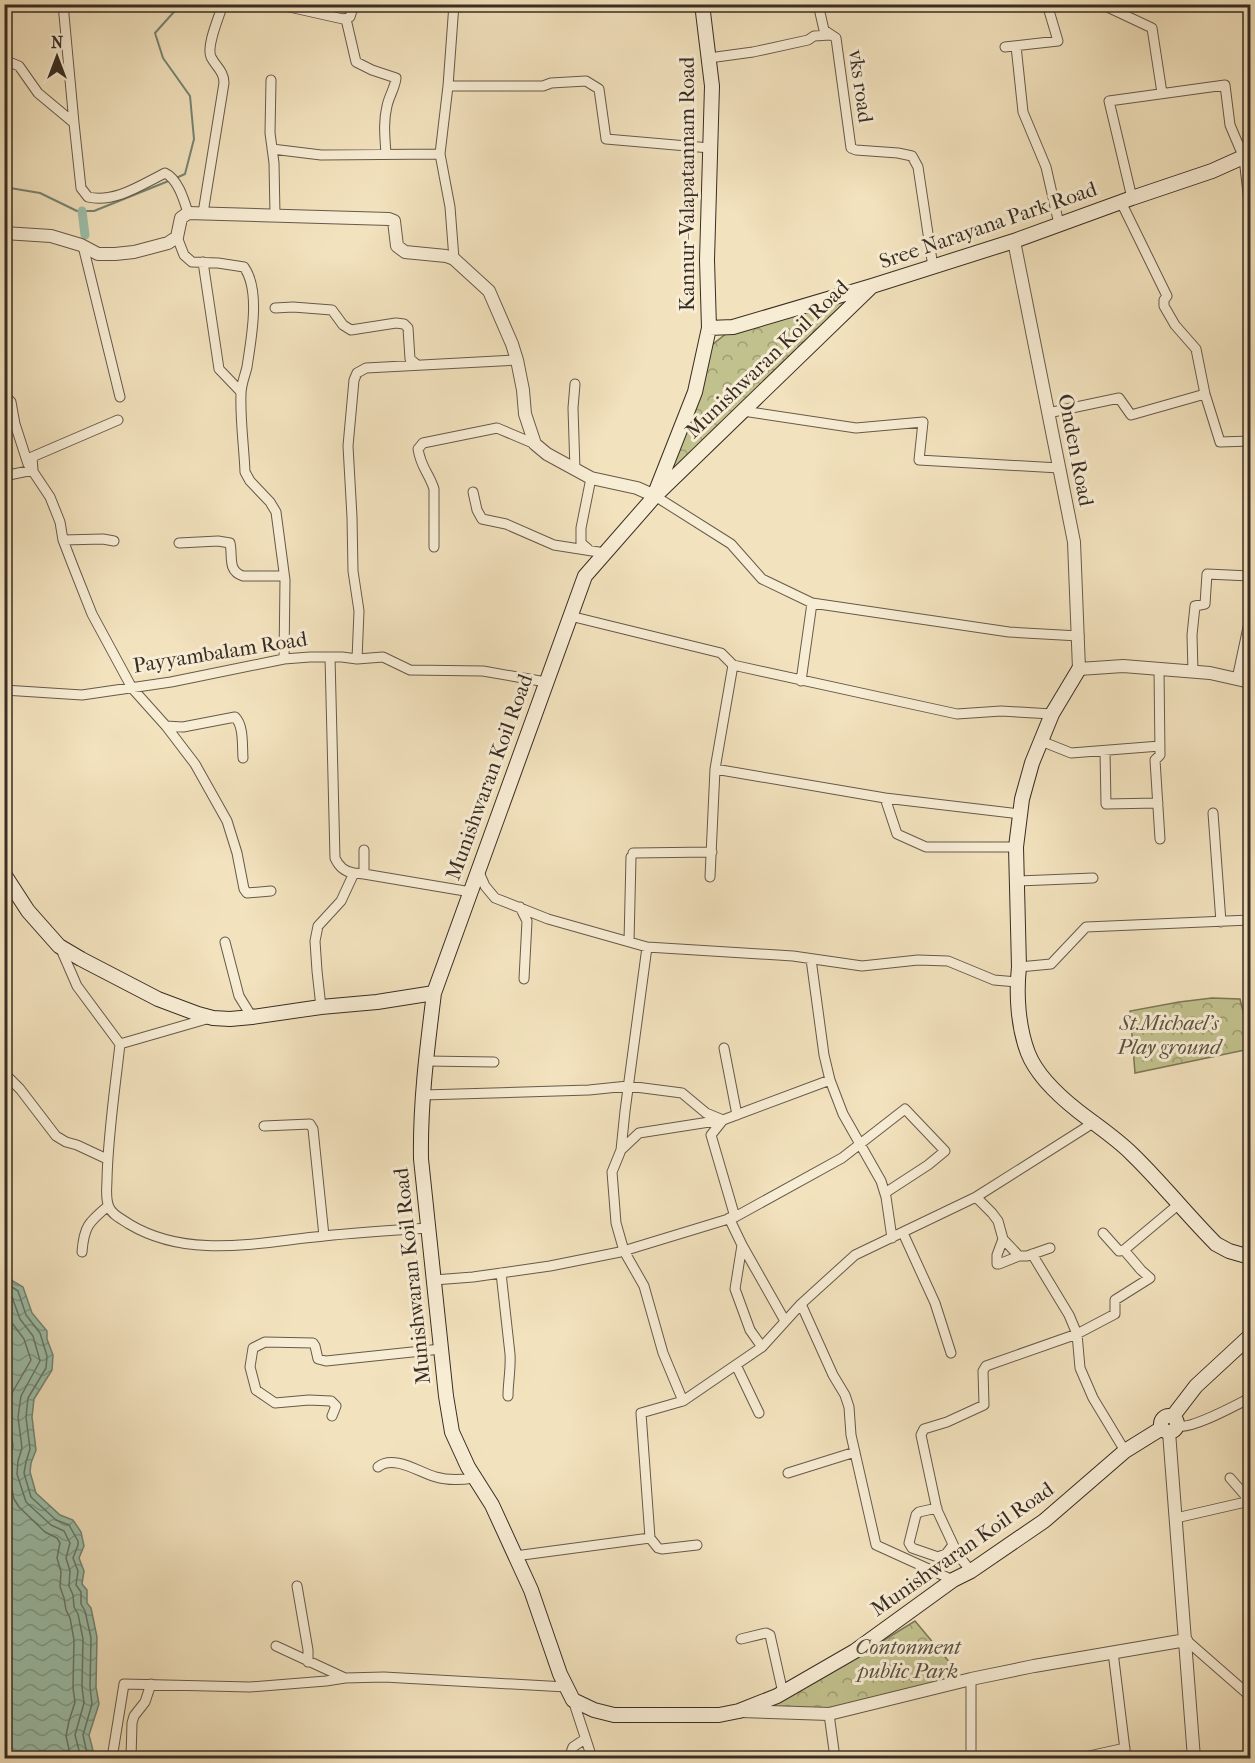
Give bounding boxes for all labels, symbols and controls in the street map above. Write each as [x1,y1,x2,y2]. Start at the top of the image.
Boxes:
north arrow [27,27,87,87]
text: N [51,33,64,52]
street label: vks road [844,48,878,125]
street label: Kannur-Valapatannam Road [675,56,699,311]
street label: Sree Narayana Park Road [876,176,1100,274]
street label: Munishwaran Koil Road [680,274,854,443]
street label: Onden Road [1053,392,1099,509]
street label: Payyambalam Road [131,626,309,678]
street label: Munishwaran Koil Road [441,670,538,883]
park label: St.Michael's Play ground [1116,1011,1223,1059]
street label: Munishwaran Koil Road [389,1166,435,1385]
street label: Munishwaran Koil Road [866,1477,1058,1621]
park label: Contonment public Park [855,1635,962,1683]

